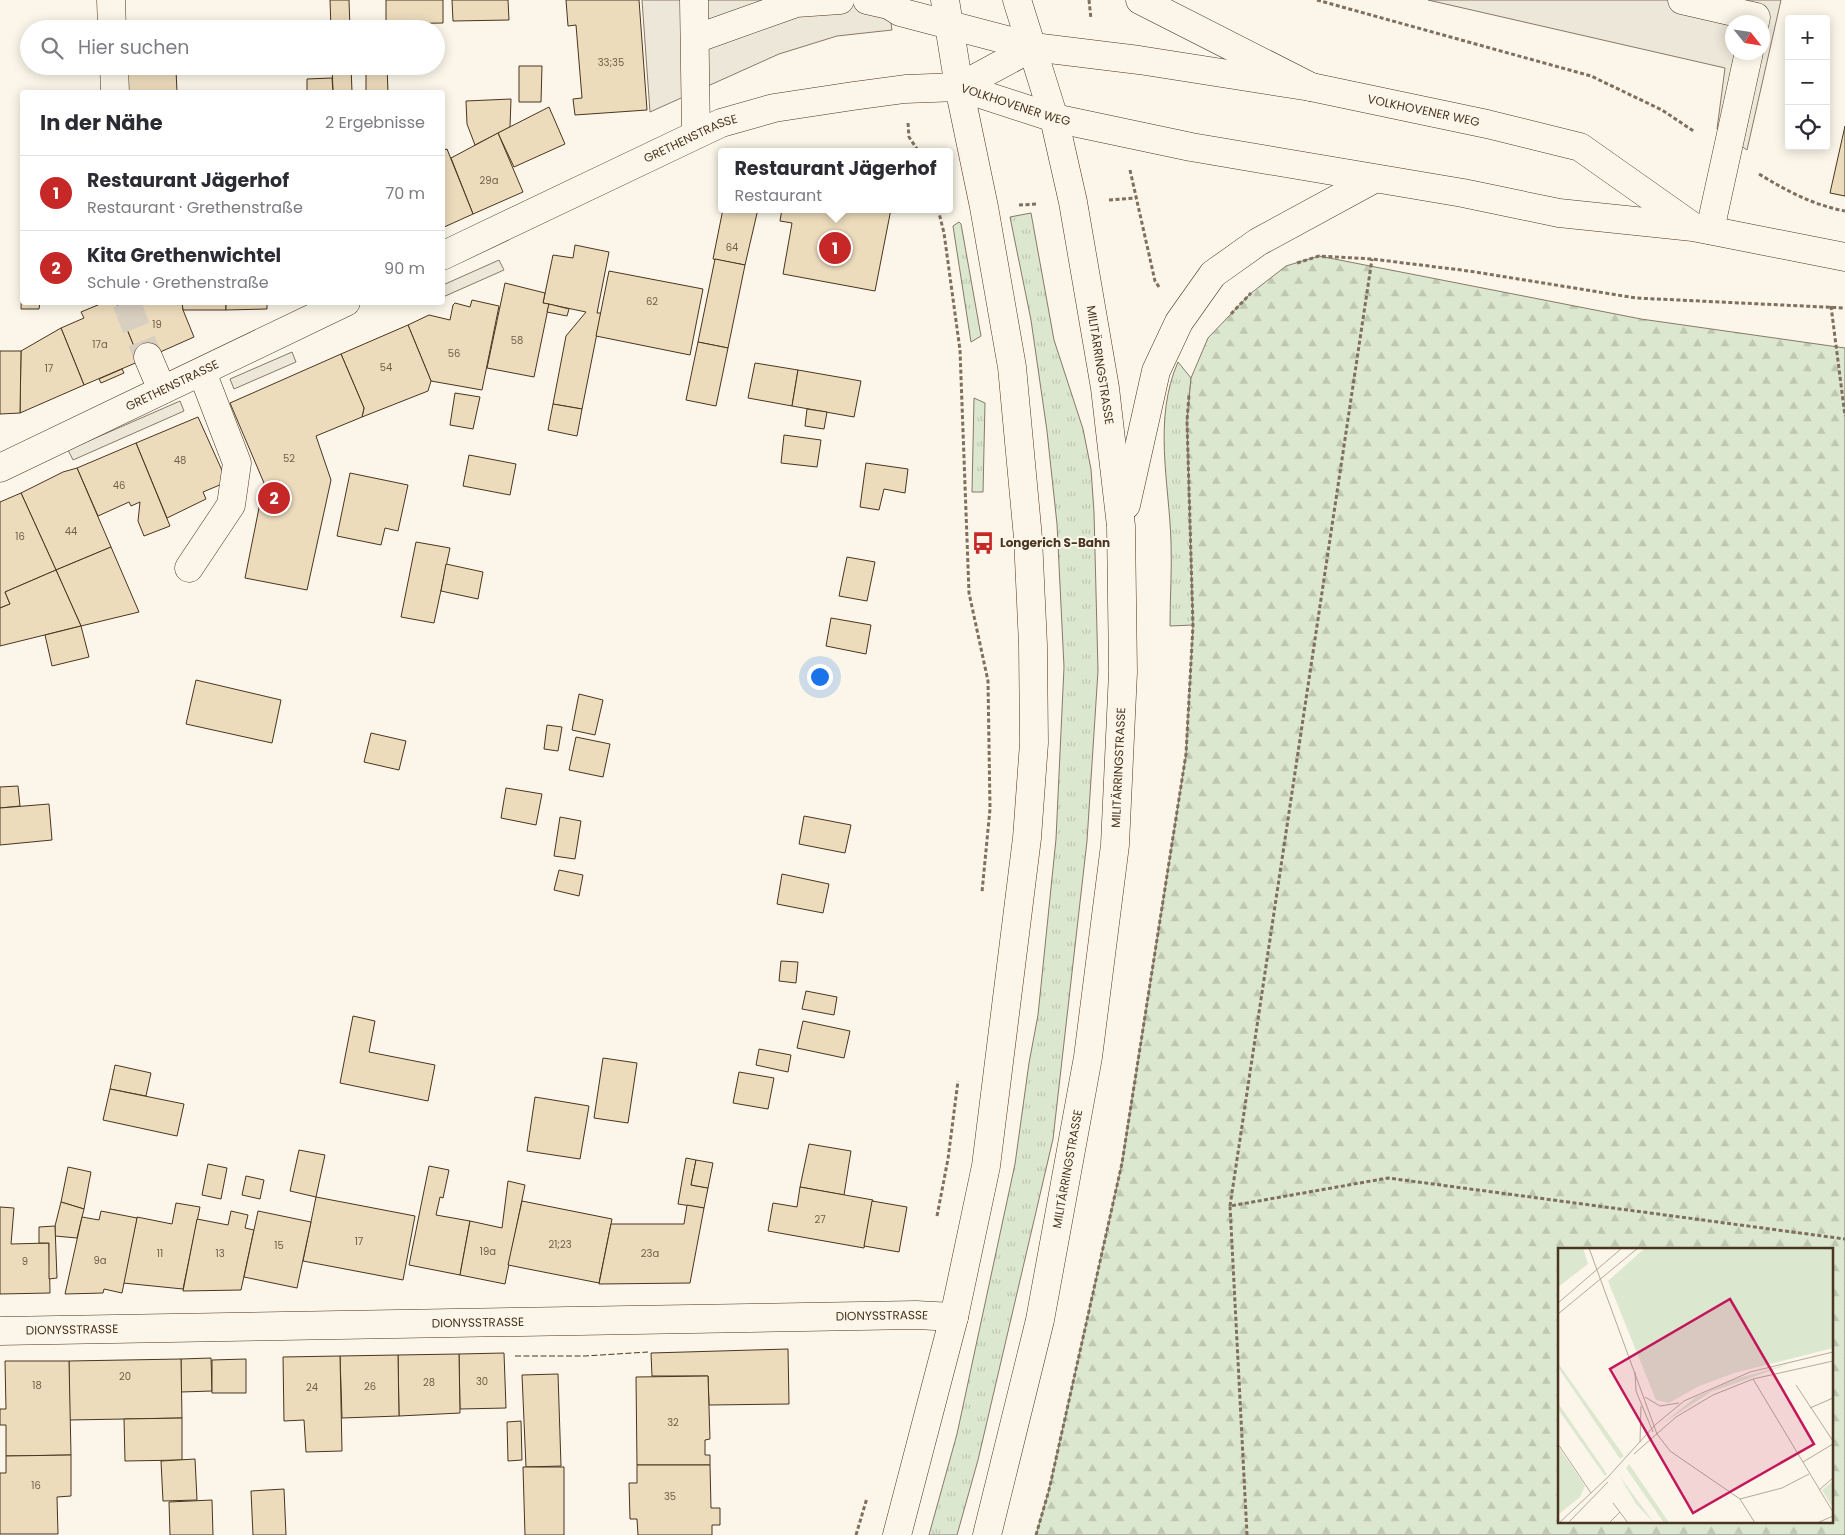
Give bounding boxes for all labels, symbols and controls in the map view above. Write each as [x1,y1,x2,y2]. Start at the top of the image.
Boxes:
north arrow [1725,15,1770,60]
map controls [1785,15,1830,150]
button: + [1785,15,1830,60]
search box [20,20,445,75]
icon: search [38,34,66,62]
text: Hier suchen [78,34,189,61]
house number: 33;35 [598,55,624,70]
button: − [1785,60,1830,105]
street label: VOLKHOVENER WEG [959,79,1072,129]
street label: VOLKHOVENER WEG [1366,90,1481,130]
button: locate [1785,105,1830,150]
text: In der Nähe [40,108,163,137]
street label: GRETHENSTRASSE [641,110,739,167]
text: 2 Ergebnisse [325,111,425,134]
popup [718,148,953,213]
text: Restaurant Jägerhof [734,155,937,182]
text: Restaurant Jägerhof [87,167,289,194]
house number: 29a [480,173,498,188]
text: 1 [53,182,59,205]
text: 70 m [385,182,425,205]
text: Restaurant [734,184,822,207]
text: Restaurant · Grethenstraße [87,196,303,219]
pin: 1 [819,229,851,267]
house number: 64 [726,240,738,255]
text: Kita Grethenwichtel [87,242,281,269]
text: 2 [51,257,61,280]
text: 90 m [384,257,425,280]
text: Schule · Grethenstraße [87,271,269,294]
house number: 62 [646,294,658,309]
street label: MILITÄRRINGSTRASSE [1083,304,1118,426]
house number: 19 [152,317,162,332]
house number: 58 [511,333,523,348]
house number: 17a [92,337,108,352]
house number: 56 [448,346,460,361]
street label: GRETHENSTRASSE [123,355,221,415]
house number: 54 [380,360,392,375]
house number: 17 [45,361,54,376]
house number: 52 [283,451,295,466]
house number: 48 [174,453,186,468]
house number: 46 [113,478,125,493]
pin: 2 [258,479,290,517]
house number: 44 [65,524,77,539]
house number: 16 [15,529,25,544]
bus stop icon: Longerich S-Bahn [970,530,996,556]
place label: Longerich S-Bahn [1000,534,1110,551]
your location [807,664,833,690]
street label: MILITÄRRINGSTRASSE [1107,707,1129,828]
street label: MILITÄRRINGSTRASSE [1048,1108,1086,1230]
house number: 27 [814,1212,826,1227]
house number: 17 [355,1234,364,1249]
house number: 21;23 [548,1237,572,1252]
house number: 15 [274,1238,284,1253]
house number: 19a [480,1244,496,1259]
house number: 11 [157,1246,163,1261]
house number: 13 [215,1246,225,1261]
house number: 23a [641,1246,659,1261]
inset map [1558,1248,1832,1522]
house number: 9a [93,1253,107,1268]
house number: 9 [22,1254,28,1269]
street label: DIONYSSTRASSE [835,1306,929,1324]
street label: DIONYSSTRASSE [431,1313,524,1331]
street label: DIONYSSTRASSE [26,1320,118,1339]
house number: 20 [119,1369,131,1384]
house number: 30 [476,1374,488,1389]
house number: 28 [423,1375,435,1390]
house number: 18 [32,1378,42,1393]
house number: 26 [364,1379,376,1394]
house number: 24 [306,1380,318,1395]
house number: 32 [667,1415,679,1430]
house number: 16 [31,1478,41,1493]
house number: 35 [664,1489,676,1504]

